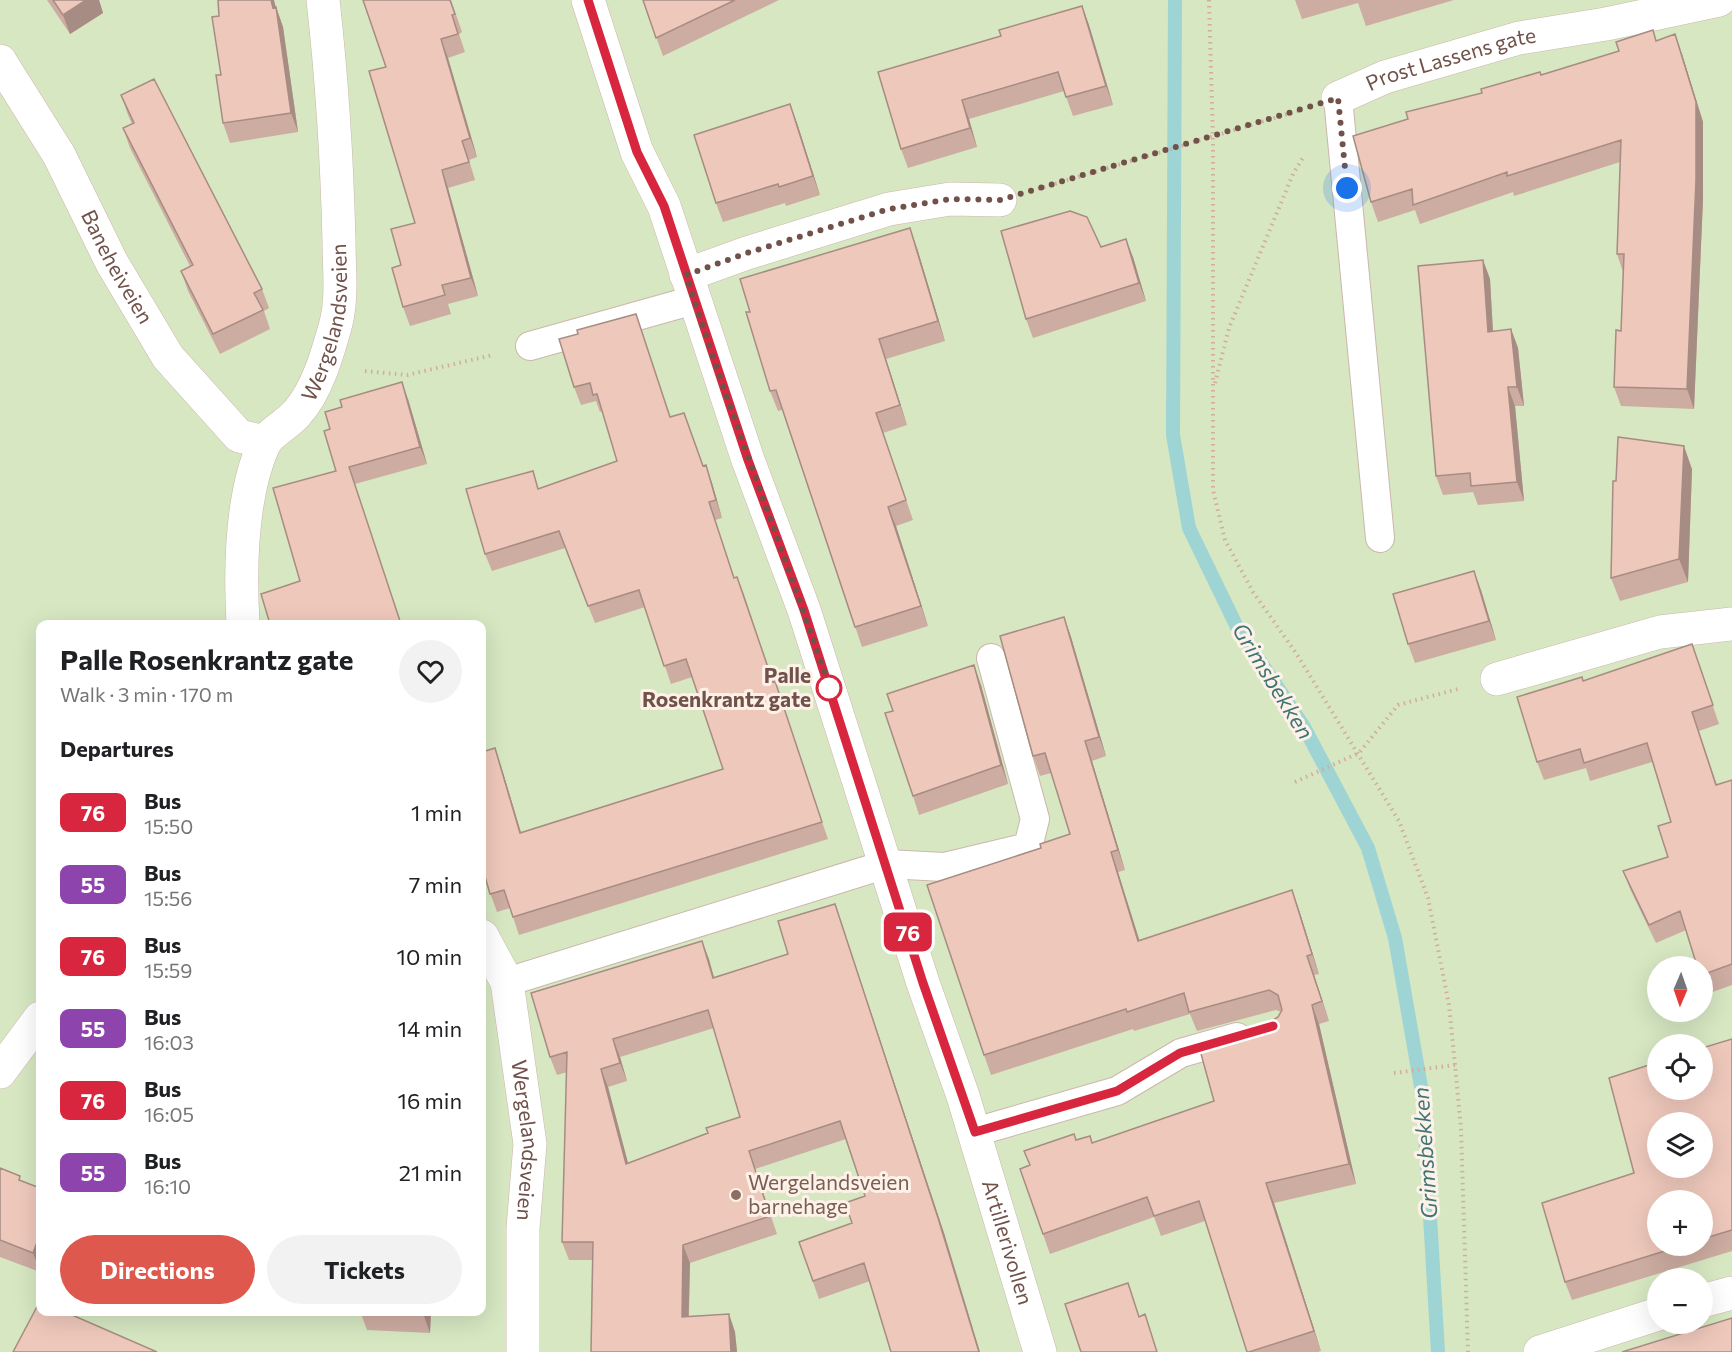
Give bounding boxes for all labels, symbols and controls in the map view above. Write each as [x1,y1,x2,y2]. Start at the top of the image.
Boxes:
street label: Prost Lassens gate [1361,21,1538,95]
your location [1332,173,1362,203]
street label: Baneheiveien [77,205,159,328]
street label: Wergelandsveien [295,243,351,405]
water label: Grimsbekken [1227,618,1320,744]
button: heart [399,640,462,703]
text: Palle Rosenkrantz gate [60,642,353,676]
place label: Palle Rosenkrantz gate [642,662,811,711]
marker: Palle Rosenkrantz gate [816,675,842,701]
text: Walk · 3 min · 170 m [60,682,233,706]
text: Departures [60,735,174,762]
text: Bus [144,787,181,814]
text: 1 min [411,799,462,826]
text: 76 [81,800,105,825]
text: 15:50 [144,814,193,838]
text: Bus [144,859,181,886]
text: 7 min [409,871,462,898]
text: 55 [81,872,105,897]
text: 15:56 [144,886,192,910]
line badge: 76 [881,912,935,952]
text: 76 [896,920,920,945]
text: Bus [144,931,181,958]
text: 10 min [397,943,462,970]
text: 76 [81,944,105,969]
north arrow [1647,956,1713,1022]
map controls [1647,956,1713,1334]
text: 15:59 [144,958,192,982]
text: Bus [144,1003,181,1030]
text: 14 min [398,1015,462,1042]
text: 55 [81,1016,105,1041]
text: 16:03 [144,1030,194,1054]
button: locate [1647,1034,1713,1100]
street label: Wergelandsveien [507,1058,545,1222]
text: Bus [144,1075,181,1102]
water label: Grimsbekken [1406,1086,1443,1220]
text: 16 min [398,1087,462,1114]
text: 76 [81,1088,105,1113]
text: 16:05 [144,1102,194,1126]
button: layers [1647,1112,1713,1178]
text: Bus [144,1147,181,1174]
text: 21 min [399,1159,462,1186]
text: 55 [81,1160,105,1185]
place label: Wergelandsveien barnehage [748,1169,909,1218]
text: 16:10 [144,1174,191,1198]
street label: Artillerivollen [978,1176,1039,1307]
marker: Wergelandsveien barnehage [729,1188,743,1202]
button: + [1647,1190,1713,1256]
button: Directions [60,1235,255,1304]
button: Tickets [267,1235,462,1304]
button: − [1647,1268,1713,1334]

